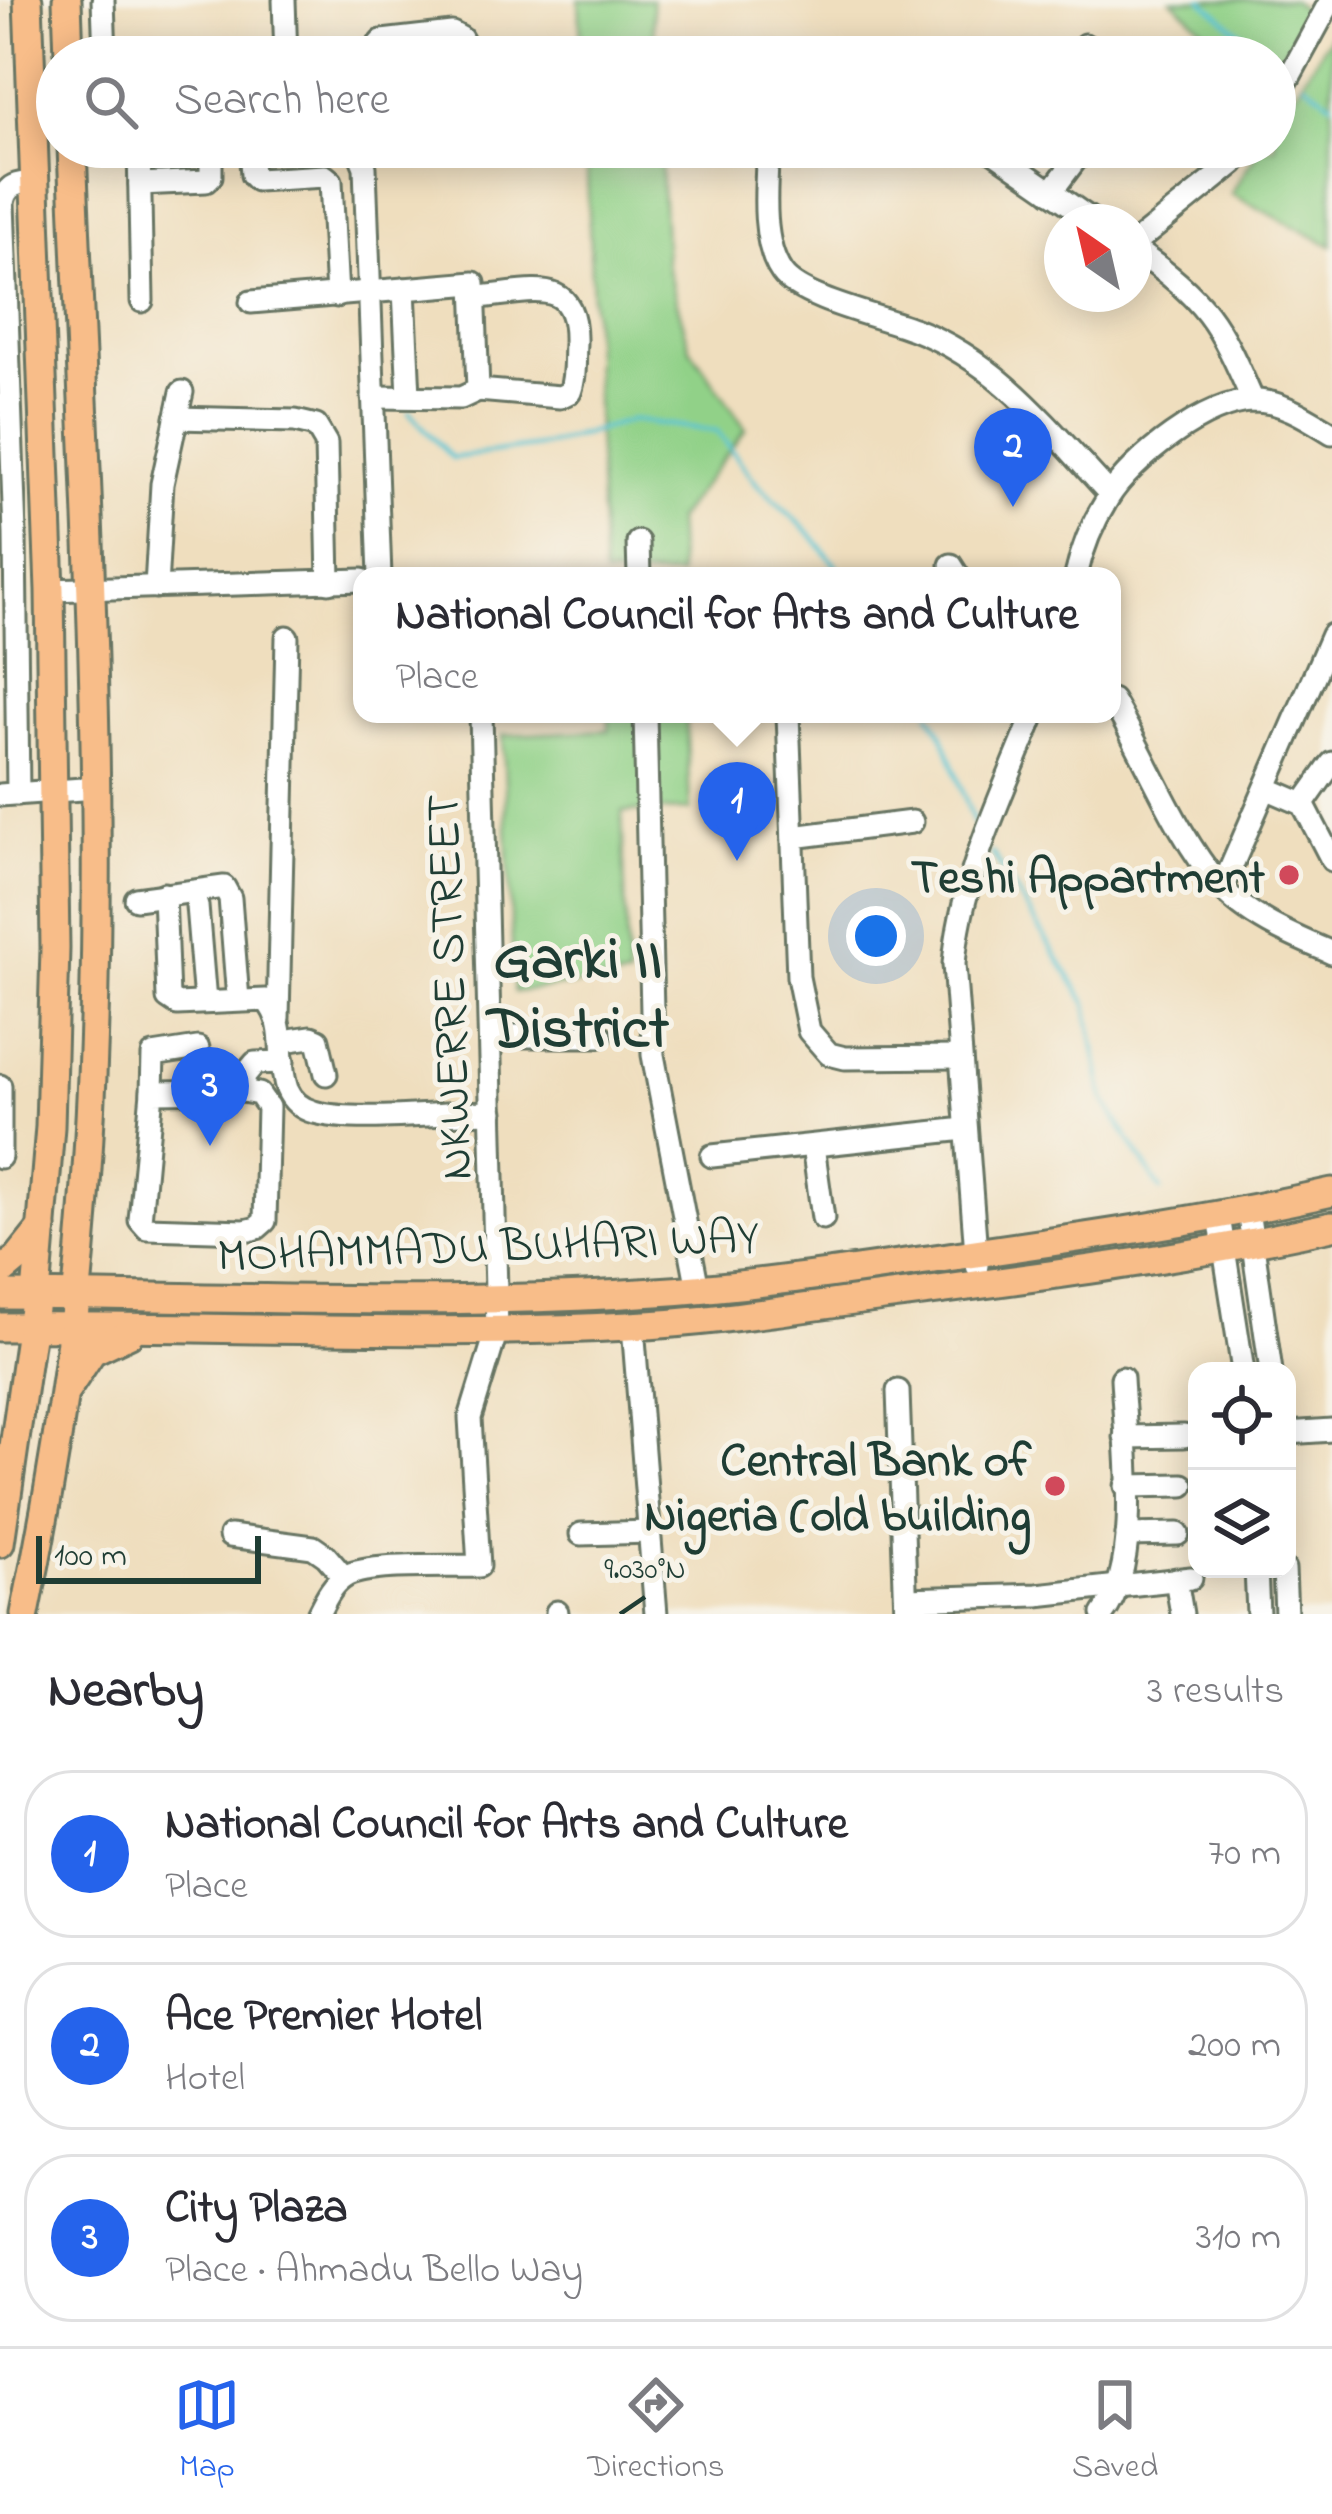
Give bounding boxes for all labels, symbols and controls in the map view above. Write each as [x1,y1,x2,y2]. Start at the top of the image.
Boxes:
search box [36,36,1296,168]
icon: search [78,69,144,135]
text: Search here [174,69,390,135]
north arrow [1044,204,1152,312]
pin: 2 [974,408,1052,507]
popup [353,567,1121,723]
text: National Council for Arts and Culture [396,584,1078,650]
text: Place [396,650,478,707]
pin: 1 [698,762,776,861]
street label: NKWERRE STREET [410,792,494,1181]
place label: Teshi Appartment [911,845,1266,915]
marker: Teshi Appartment [1276,862,1302,888]
your location [846,906,906,966]
district label: Garki II District [484,919,670,1075]
pin: 3 [171,1047,249,1146]
street label: MOHAMMADU BUHARI WAY [216,1205,760,1293]
map controls [1188,1362,1296,1578]
button: locate [1188,1362,1296,1470]
place label: Central Bank of Nigeria (old building [644,1428,1033,1555]
button: layers [1188,1470,1296,1578]
marker: Central Bank of Nigeria (old building [1042,1473,1068,1499]
scale bar [36,1530,261,1583]
text: 100 m [54,1533,127,1581]
text: 9.030°N [604,1549,686,1593]
text: Nearby [48,1655,204,1730]
text: 3 results [1147,1664,1284,1721]
text: National Council for Arts and Culture [165,1793,848,1859]
text: 1 [84,1826,96,1883]
text: 70 m [1208,1826,1281,1883]
text: Place [165,1859,248,1916]
text: Ace Premier Hotel [165,1985,482,2051]
text: 2 [80,2018,100,2075]
text: 200 m [1188,2018,1281,2075]
text: Hotel [165,2051,245,2108]
text: City Plaza [165,2177,348,2243]
text: 3 [82,2210,98,2267]
text: 310 m [1196,2210,1281,2267]
text: Place · Ahmadu Bello Way [165,2243,583,2300]
tab: Map [174,2372,240,2492]
tab: Directions [587,2372,725,2492]
tab: Saved [1072,2372,1158,2492]

